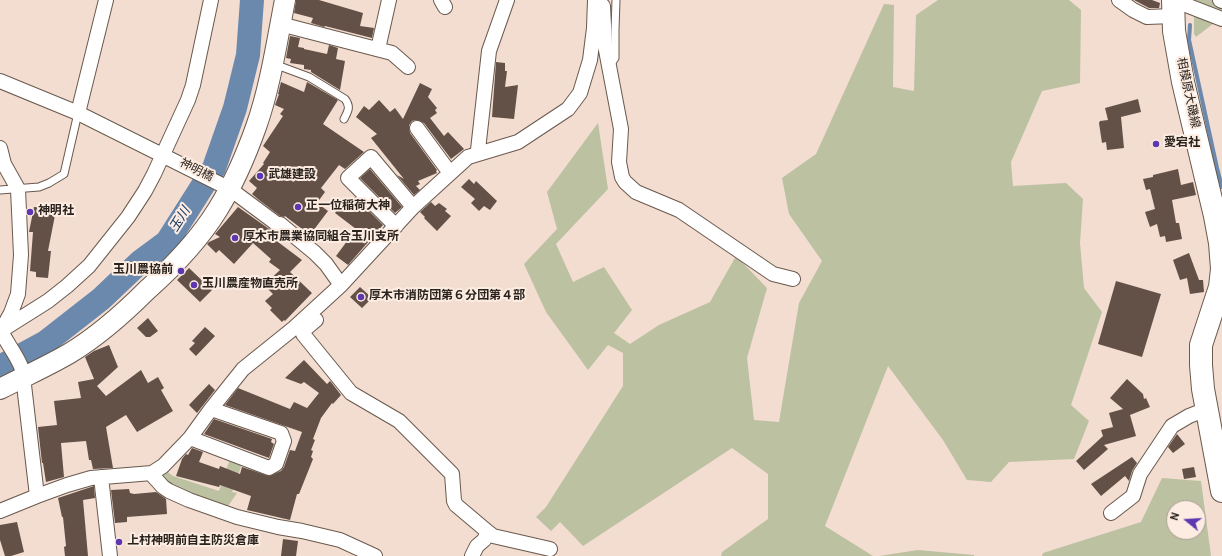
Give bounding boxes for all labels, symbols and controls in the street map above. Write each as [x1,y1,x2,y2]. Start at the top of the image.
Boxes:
street label: 相模原大磯線 [1172,56,1202,130]
place label: 愛宕社 [1164,137,1200,151]
marker: 愛宕社 [1151,139,1161,149]
street label: 神明橋 [177,156,215,186]
place label: 武雄建設 [268,169,316,183]
marker: 武雄建設 [255,171,265,181]
place label: 正一位稲荷大神 [306,200,390,214]
marker: 正一位稲荷大神 [293,202,303,212]
place label: 神明社 [38,205,74,219]
water label: 玉川 [167,205,195,235]
marker: 神明社 [25,207,35,217]
place label: 厚木市農業協同組合玉川支所 [243,231,399,245]
marker: 厚木市農業協同組合玉川支所 [230,233,240,243]
place label: 玉川農協前 [113,264,173,278]
marker: 玉川農協前 [176,266,186,276]
place label: 玉川農産物直売所 [202,278,298,292]
marker: 玉川農産物直売所 [189,280,199,290]
place label: 厚木市消防団第６分団第４部 [369,290,525,304]
marker: 厚木市消防団第６分団第４部 [356,292,366,302]
north arrow [1166,500,1206,540]
text: N [1168,511,1183,523]
place label: 上村神明前自主防災倉庫 [127,535,259,549]
marker: 上村神明前自主防災倉庫 [114,537,124,547]

